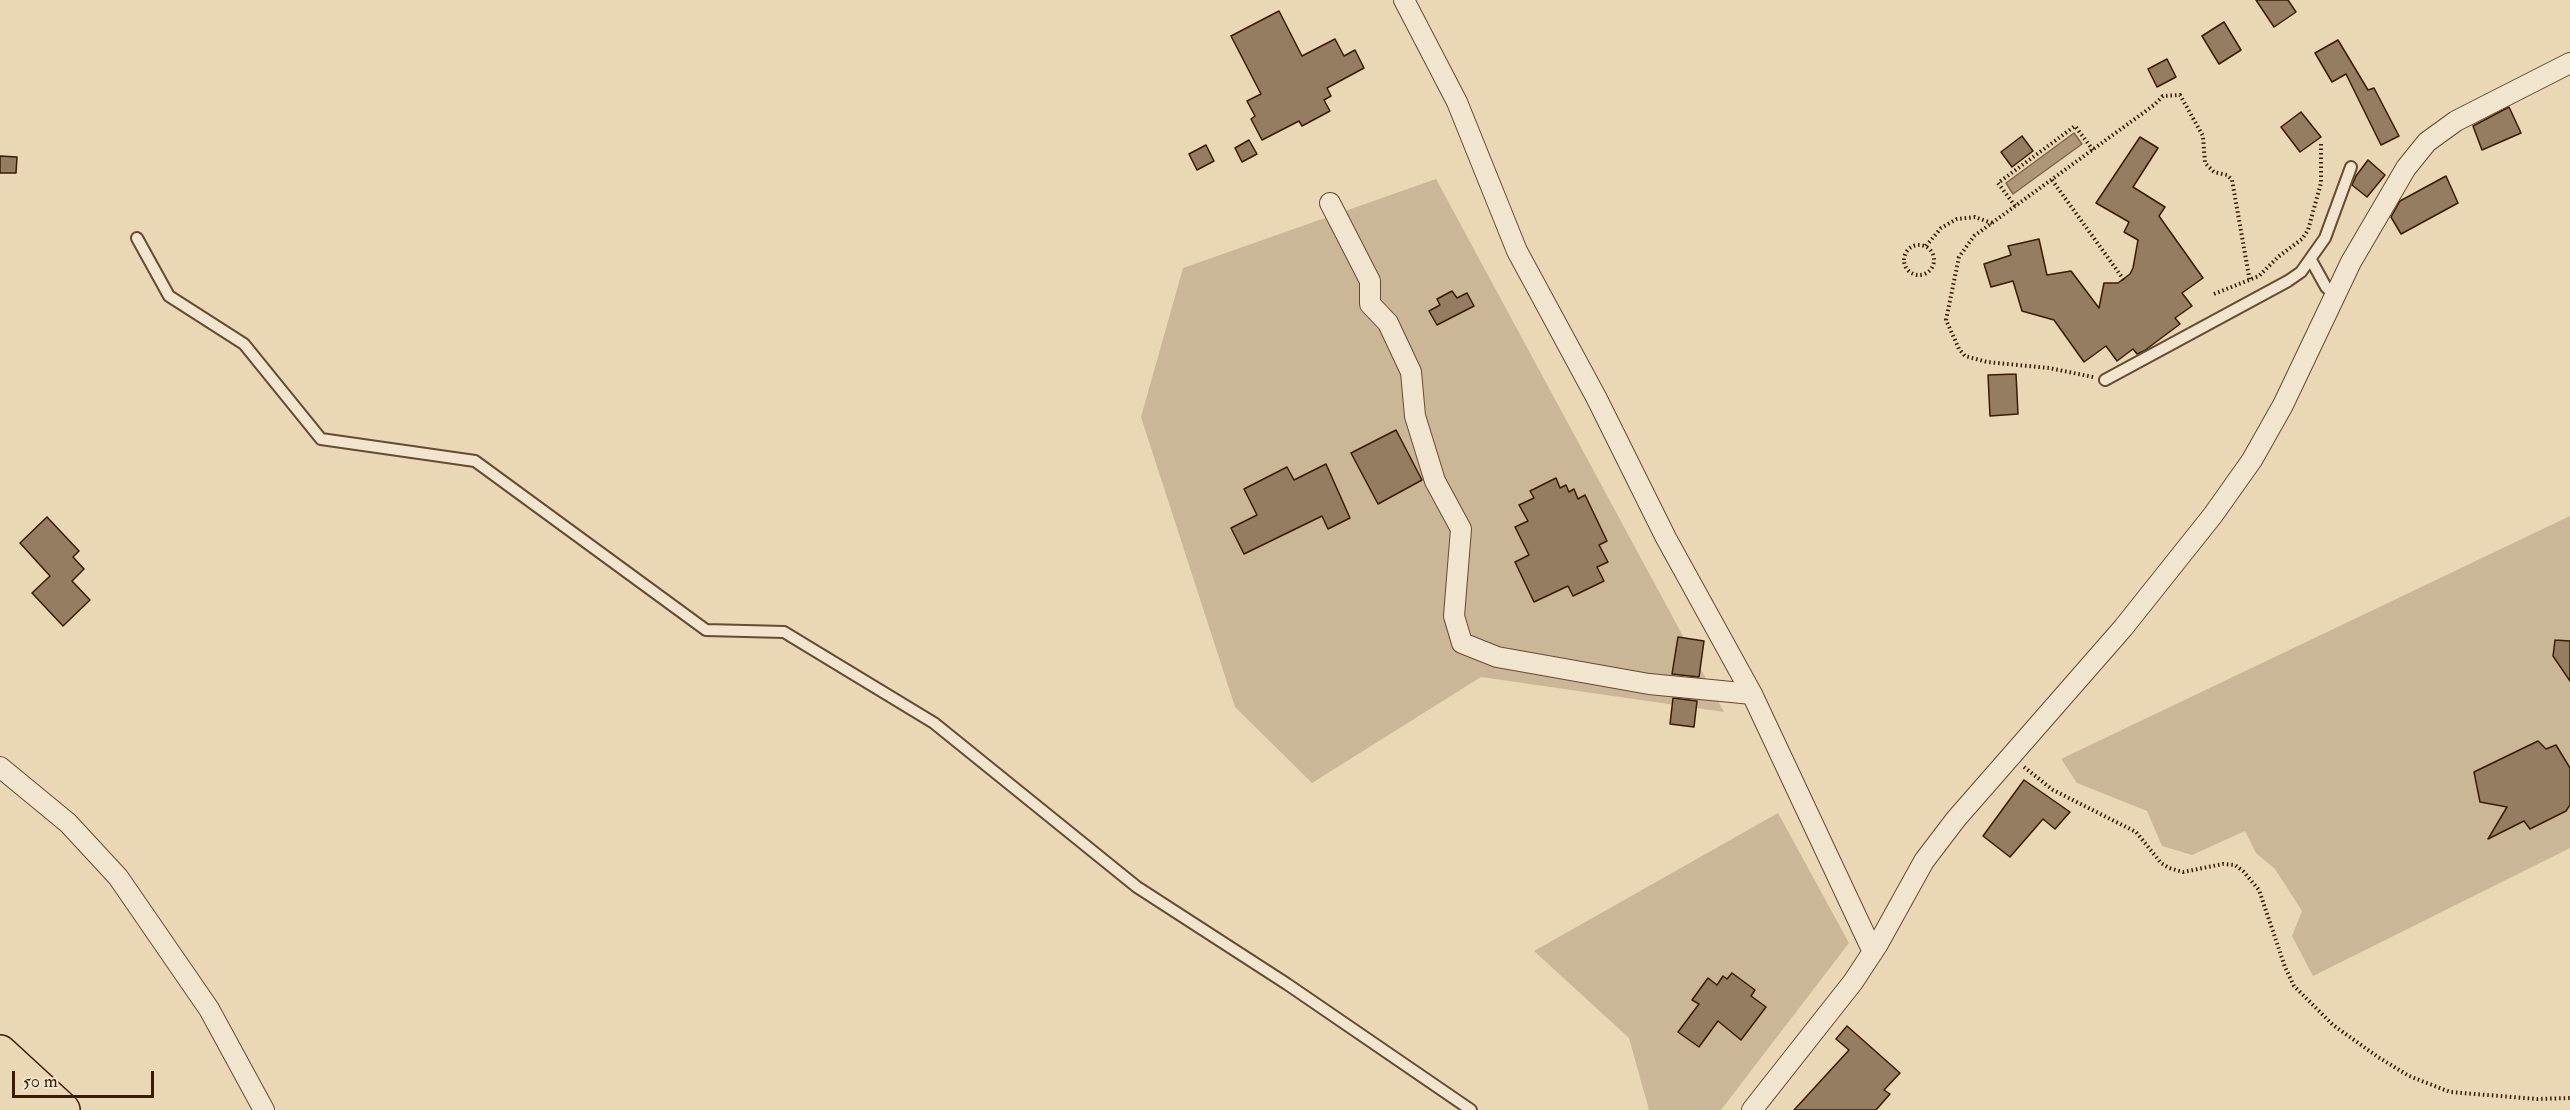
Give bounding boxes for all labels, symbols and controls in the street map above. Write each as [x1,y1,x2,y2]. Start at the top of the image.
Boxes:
scale bar [15,1059,158,1097]
text: 50 m [23,1070,58,1093]

